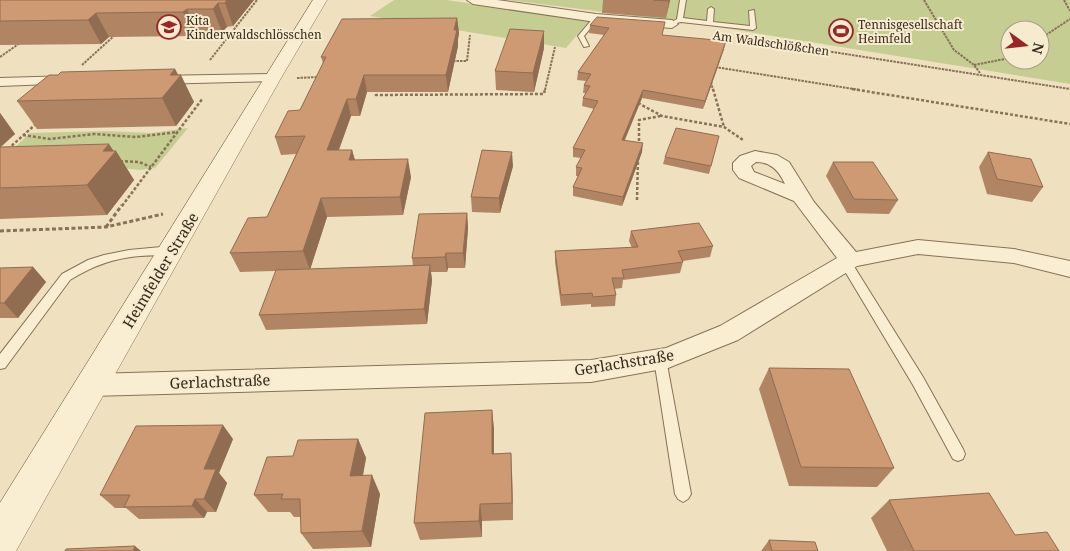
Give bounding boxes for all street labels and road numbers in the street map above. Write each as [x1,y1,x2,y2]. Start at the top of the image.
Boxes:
street label: Am Waldschlößchen [712,26,831,60]
street label: Heimfelder Straße [118,208,202,332]
street label: Gerlachstraße [573,344,675,380]
street label: Gerlachstraße [169,369,271,393]

